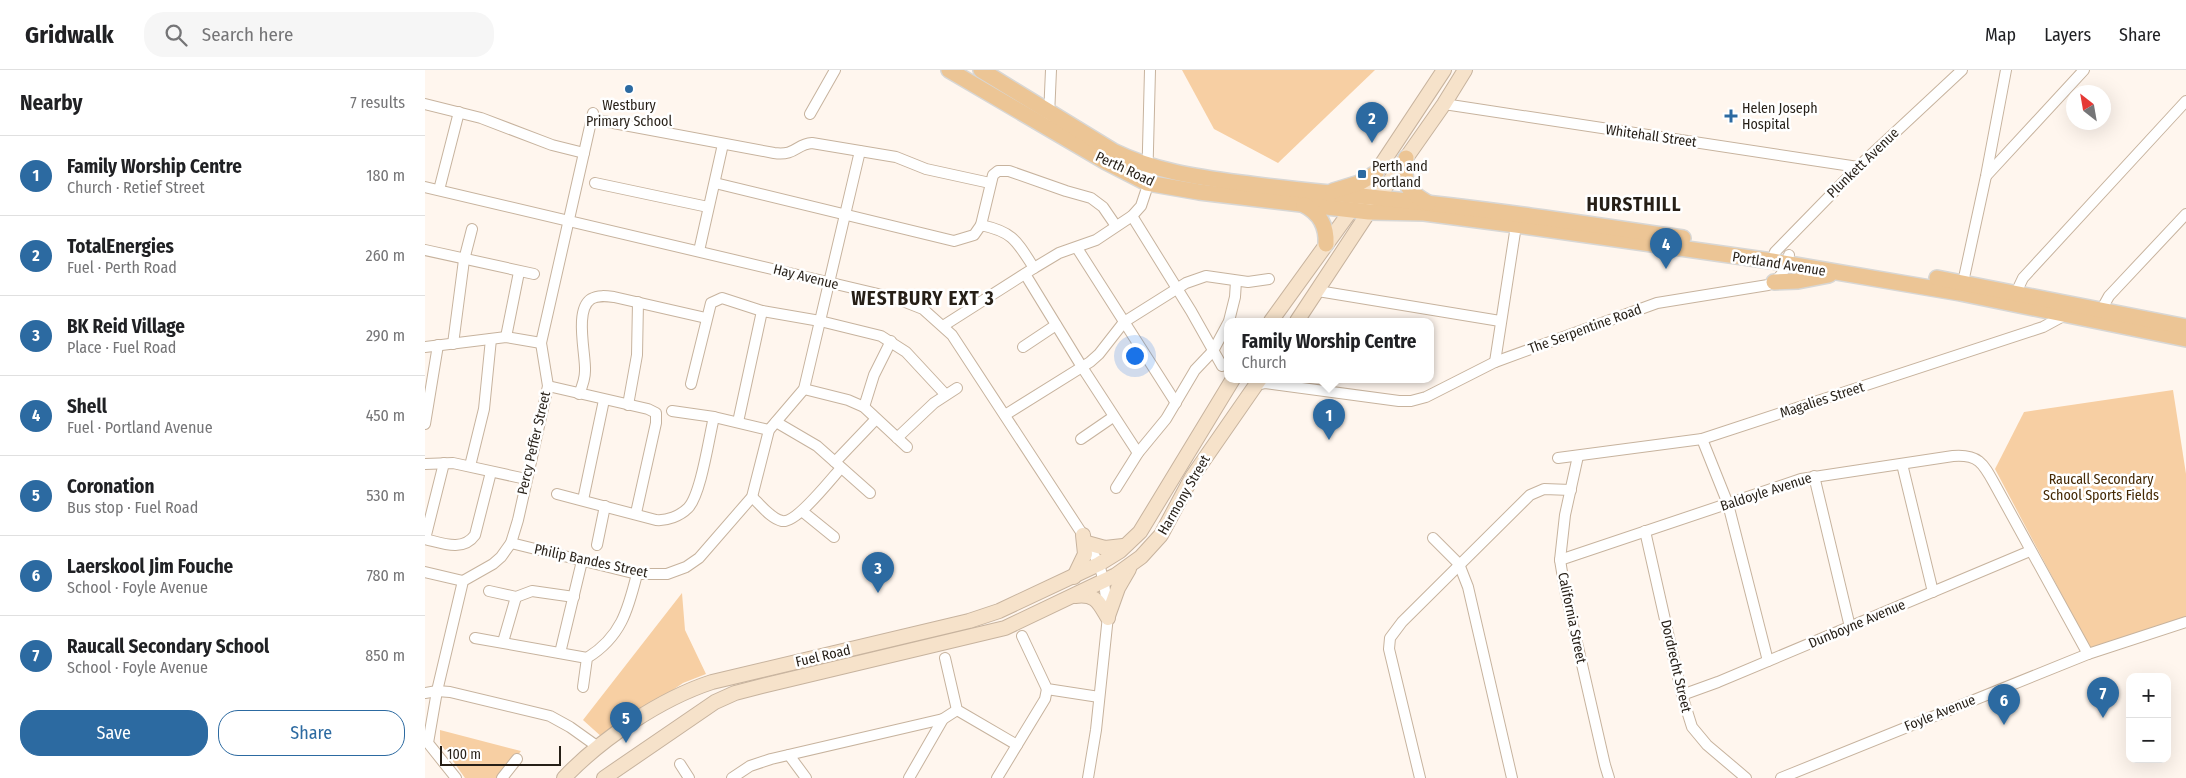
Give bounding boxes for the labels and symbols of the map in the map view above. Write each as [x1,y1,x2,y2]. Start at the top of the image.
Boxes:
marker: Westbury Primary School [623,83,635,95]
north arrow [2066,85,2111,130]
place label: Westbury Primary School [586,97,672,130]
place label: Helen Joseph Hospital [1742,100,1818,133]
pin: 2 [1356,102,1388,143]
marker: Helen Joseph Hospital [1724,109,1738,123]
street label: Whitehall Street [1604,121,1698,151]
street label: Plunkett Avenue [1823,124,1903,202]
street label: Perth Road [1093,148,1157,190]
place label: Perth and Portland [1372,158,1428,191]
marker: Perth and Portland [1356,168,1368,180]
district label: HURSTHILL [1586,193,1682,216]
pin: 4 [1650,228,1682,269]
street label: Portland Avenue [1731,248,1827,280]
street label: Hay Avenue [772,261,841,293]
district label: WESTBURY EXT 3 [851,287,995,310]
street label: The Serpentine Road [1526,301,1644,357]
your location [1122,343,1148,369]
street label: Magalies Street [1778,378,1867,422]
street label: Percy Peffer Street [514,389,554,496]
pin: 1 [1313,399,1345,440]
street label: Harmony Street [1154,452,1214,538]
street label: Baldoyle Avenue [1718,469,1814,515]
park label: Raucall Secondary School Sports Fields [2043,471,2159,504]
street label: Philip Bandes Street [533,541,650,581]
pin: 3 [862,552,894,593]
street label: California Street [1554,571,1590,666]
street label: Dunboyne Avenue [1806,596,1908,652]
street label: Dordrecht Street [1657,618,1695,714]
street label: Fuel Road [794,641,852,671]
pin: 7 [2087,677,2119,718]
pin: 6 [1988,684,2020,725]
street label: Foyle Avenue [1902,691,1978,735]
pin: 5 [610,702,642,743]
scale bar [440,743,561,766]

